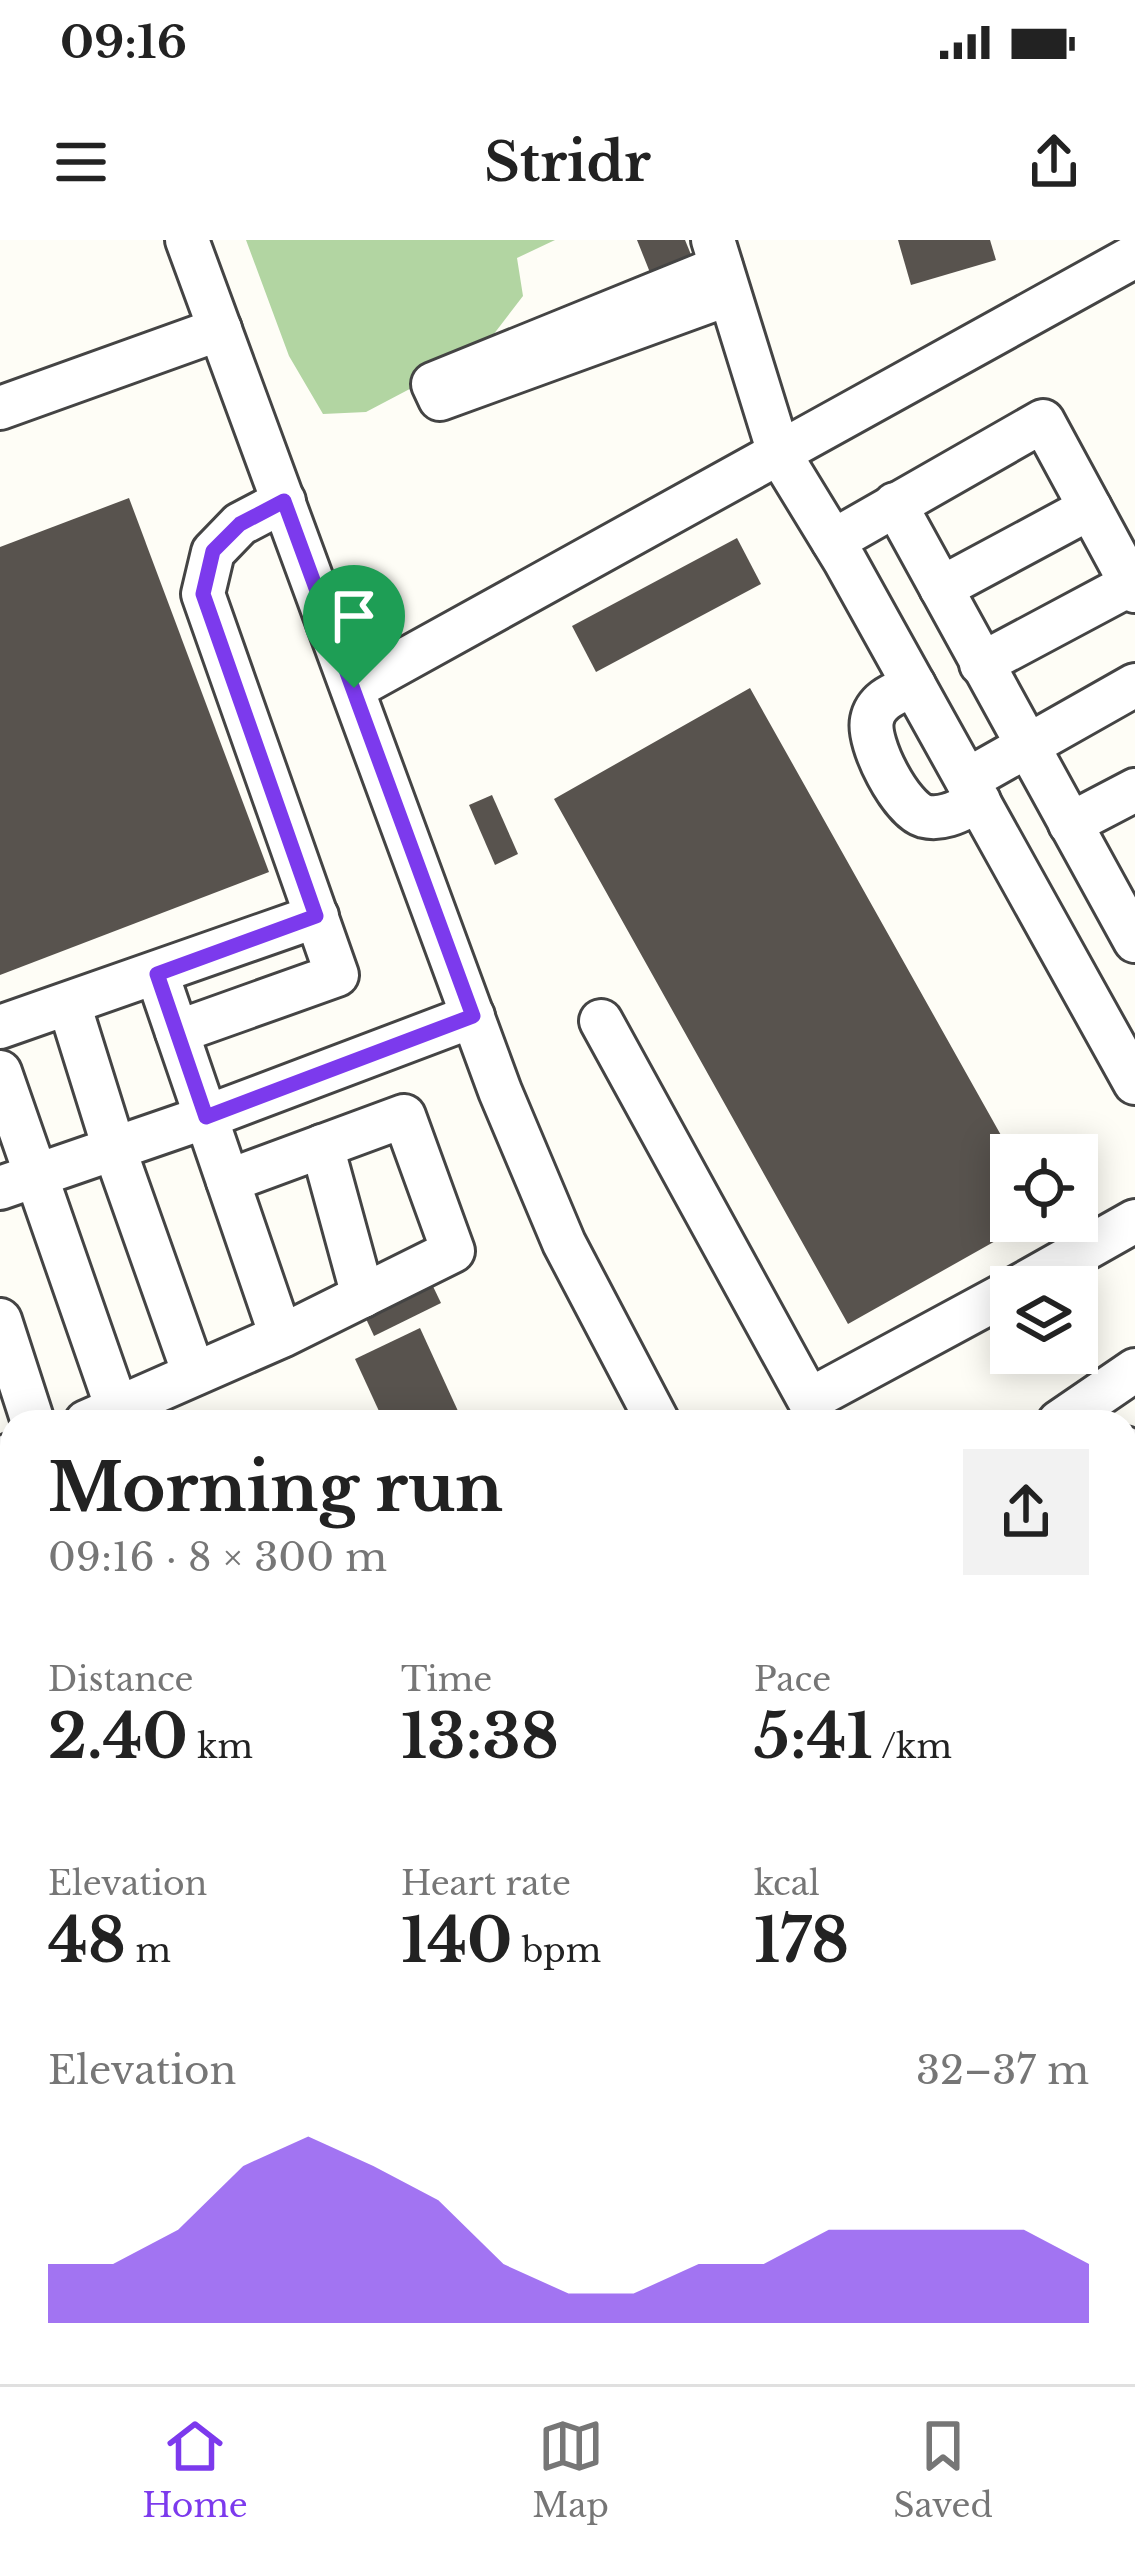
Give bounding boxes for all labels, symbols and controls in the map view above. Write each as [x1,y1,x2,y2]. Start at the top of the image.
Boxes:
text: 09:16 [60,14,187,70]
icon: menu [48,129,114,195]
text: Stridr [484,129,651,196]
icon: share [1021,129,1087,195]
pin [303,565,405,688]
icon: arrive [321,583,387,649]
map controls [990,1134,1098,1374]
button: locate [990,1134,1098,1242]
button: layers [990,1266,1098,1374]
text: Morning run [48,1447,503,1529]
button: share [963,1449,1089,1575]
text: 09:16 · 8 × 300 m [48,1533,387,1582]
text: Distance [48,1659,194,1700]
text: Time [401,1659,492,1700]
text: Pace [754,1659,831,1700]
text: 2.40 [48,1700,188,1774]
text: 13:38 [401,1700,559,1774]
text: 5:41 [754,1700,873,1774]
text: km [188,1726,253,1767]
text: /km [873,1726,952,1767]
text: Elevation [48,1863,207,1904]
text: Heart rate [401,1863,571,1904]
text: kcal [754,1863,820,1904]
text: 48 [48,1904,126,1978]
text: 140 [401,1904,512,1978]
text: 178 [754,1904,849,1978]
text: m [126,1930,171,1971]
text: bpm [512,1930,601,1971]
text: Elevation [48,2046,236,2095]
text: 32–37 m [916,2046,1089,2095]
tab: Home [142,2413,248,2526]
tab: Map [532,2413,609,2526]
tab: Saved [893,2413,993,2526]

